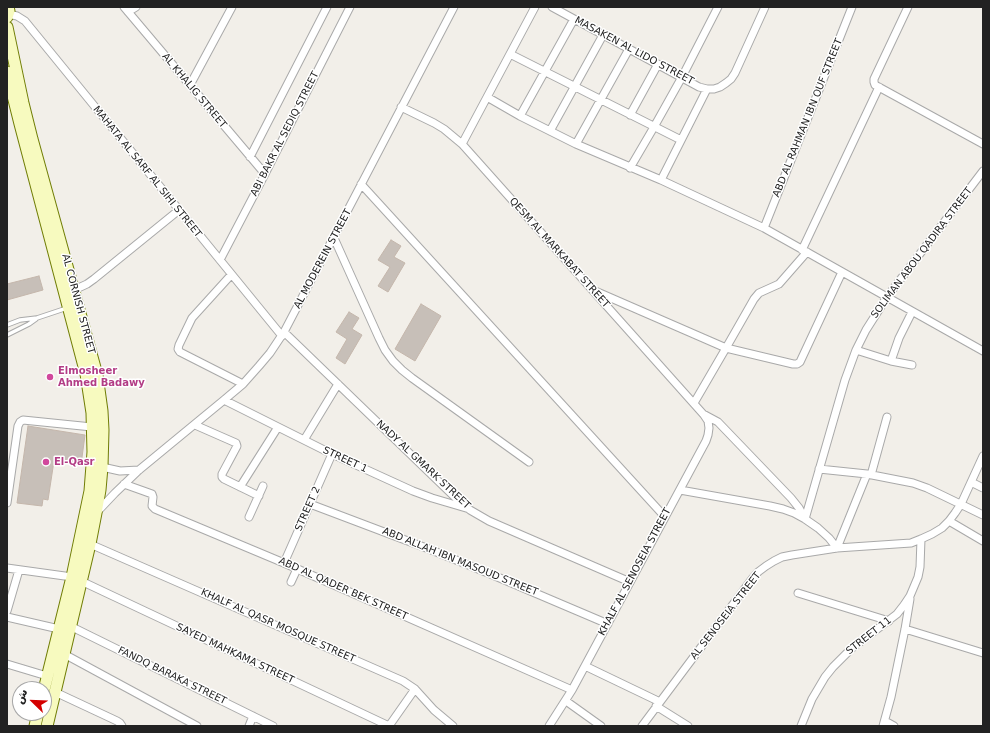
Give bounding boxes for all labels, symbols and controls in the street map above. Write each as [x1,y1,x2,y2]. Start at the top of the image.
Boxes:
street label: MASAKEN AL LIDO STREET [572,14,696,88]
street label: ABD AL RAHMAN IBN OUF STREET [771,37,845,199]
street label: AL KHALIG STREET [159,51,229,131]
street label: ABI BAKR AL SEDIQ STREET [248,70,322,198]
street label: MAHATA AL SARF AL SIHI STREET [90,104,204,240]
street label: SOLIMAN ABOU QADIRA STREET [869,185,975,321]
street label: QESM AL MARKABAT STREET [506,196,612,310]
street label: AL MODEREIN STREET [292,207,354,311]
street label: AL CORNISH STREET [59,253,97,355]
place label: Elmosheer Ahmed Badawy [58,365,145,388]
marker: Elmosheer Ahmed Badawy [45,372,55,382]
street label: NADY AL GMARK STREET [373,418,473,512]
street label: STREET 1 [321,444,369,476]
place label: El-Qasr [54,456,95,468]
marker: El-Qasr [41,457,51,467]
street label: STREET 2 [293,485,323,533]
street label: KHALF AL SENOSEIA STREET [596,506,674,638]
street label: ABD ALLAH IBN MASOUD STREET [380,525,540,599]
street label: ABD AL QADER BEK STREET [277,555,409,623]
street label: AL SENOSEIA STREET [688,570,764,662]
street label: KHALF AL QASR MOSQUE STREET [199,586,357,666]
street label: STREET 11 [844,615,894,657]
street label: SAYED MAHKAMA STREET [174,621,296,687]
street label: FANDQ BARAKA STREET [116,644,228,708]
north arrow [12,681,52,721]
text: ش [12,687,30,706]

